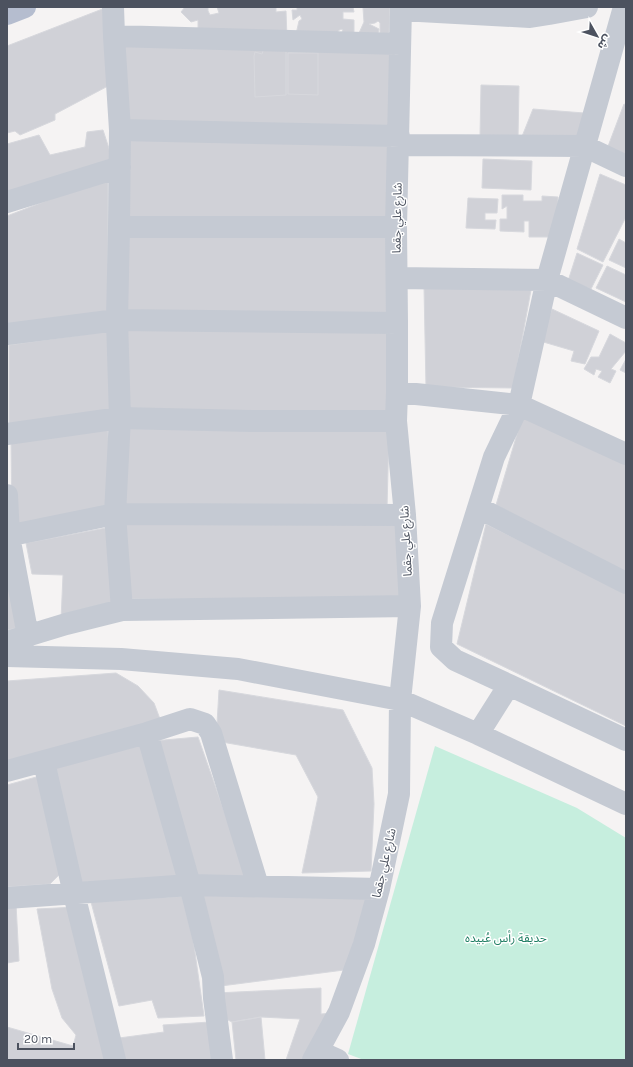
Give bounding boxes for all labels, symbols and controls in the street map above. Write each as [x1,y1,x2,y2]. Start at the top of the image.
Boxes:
north arrow [577,16,617,56]
text: ش [595,32,614,52]
street label: شارع علي جقما [389,182,407,254]
street label: شارع علي جقما [397,505,418,577]
street label: شارع علي جقما [369,827,402,900]
park label: حديقة رأس عُبيده [465,930,547,945]
scale bar [18,1025,74,1051]
text: 20 m [24,1032,52,1046]

